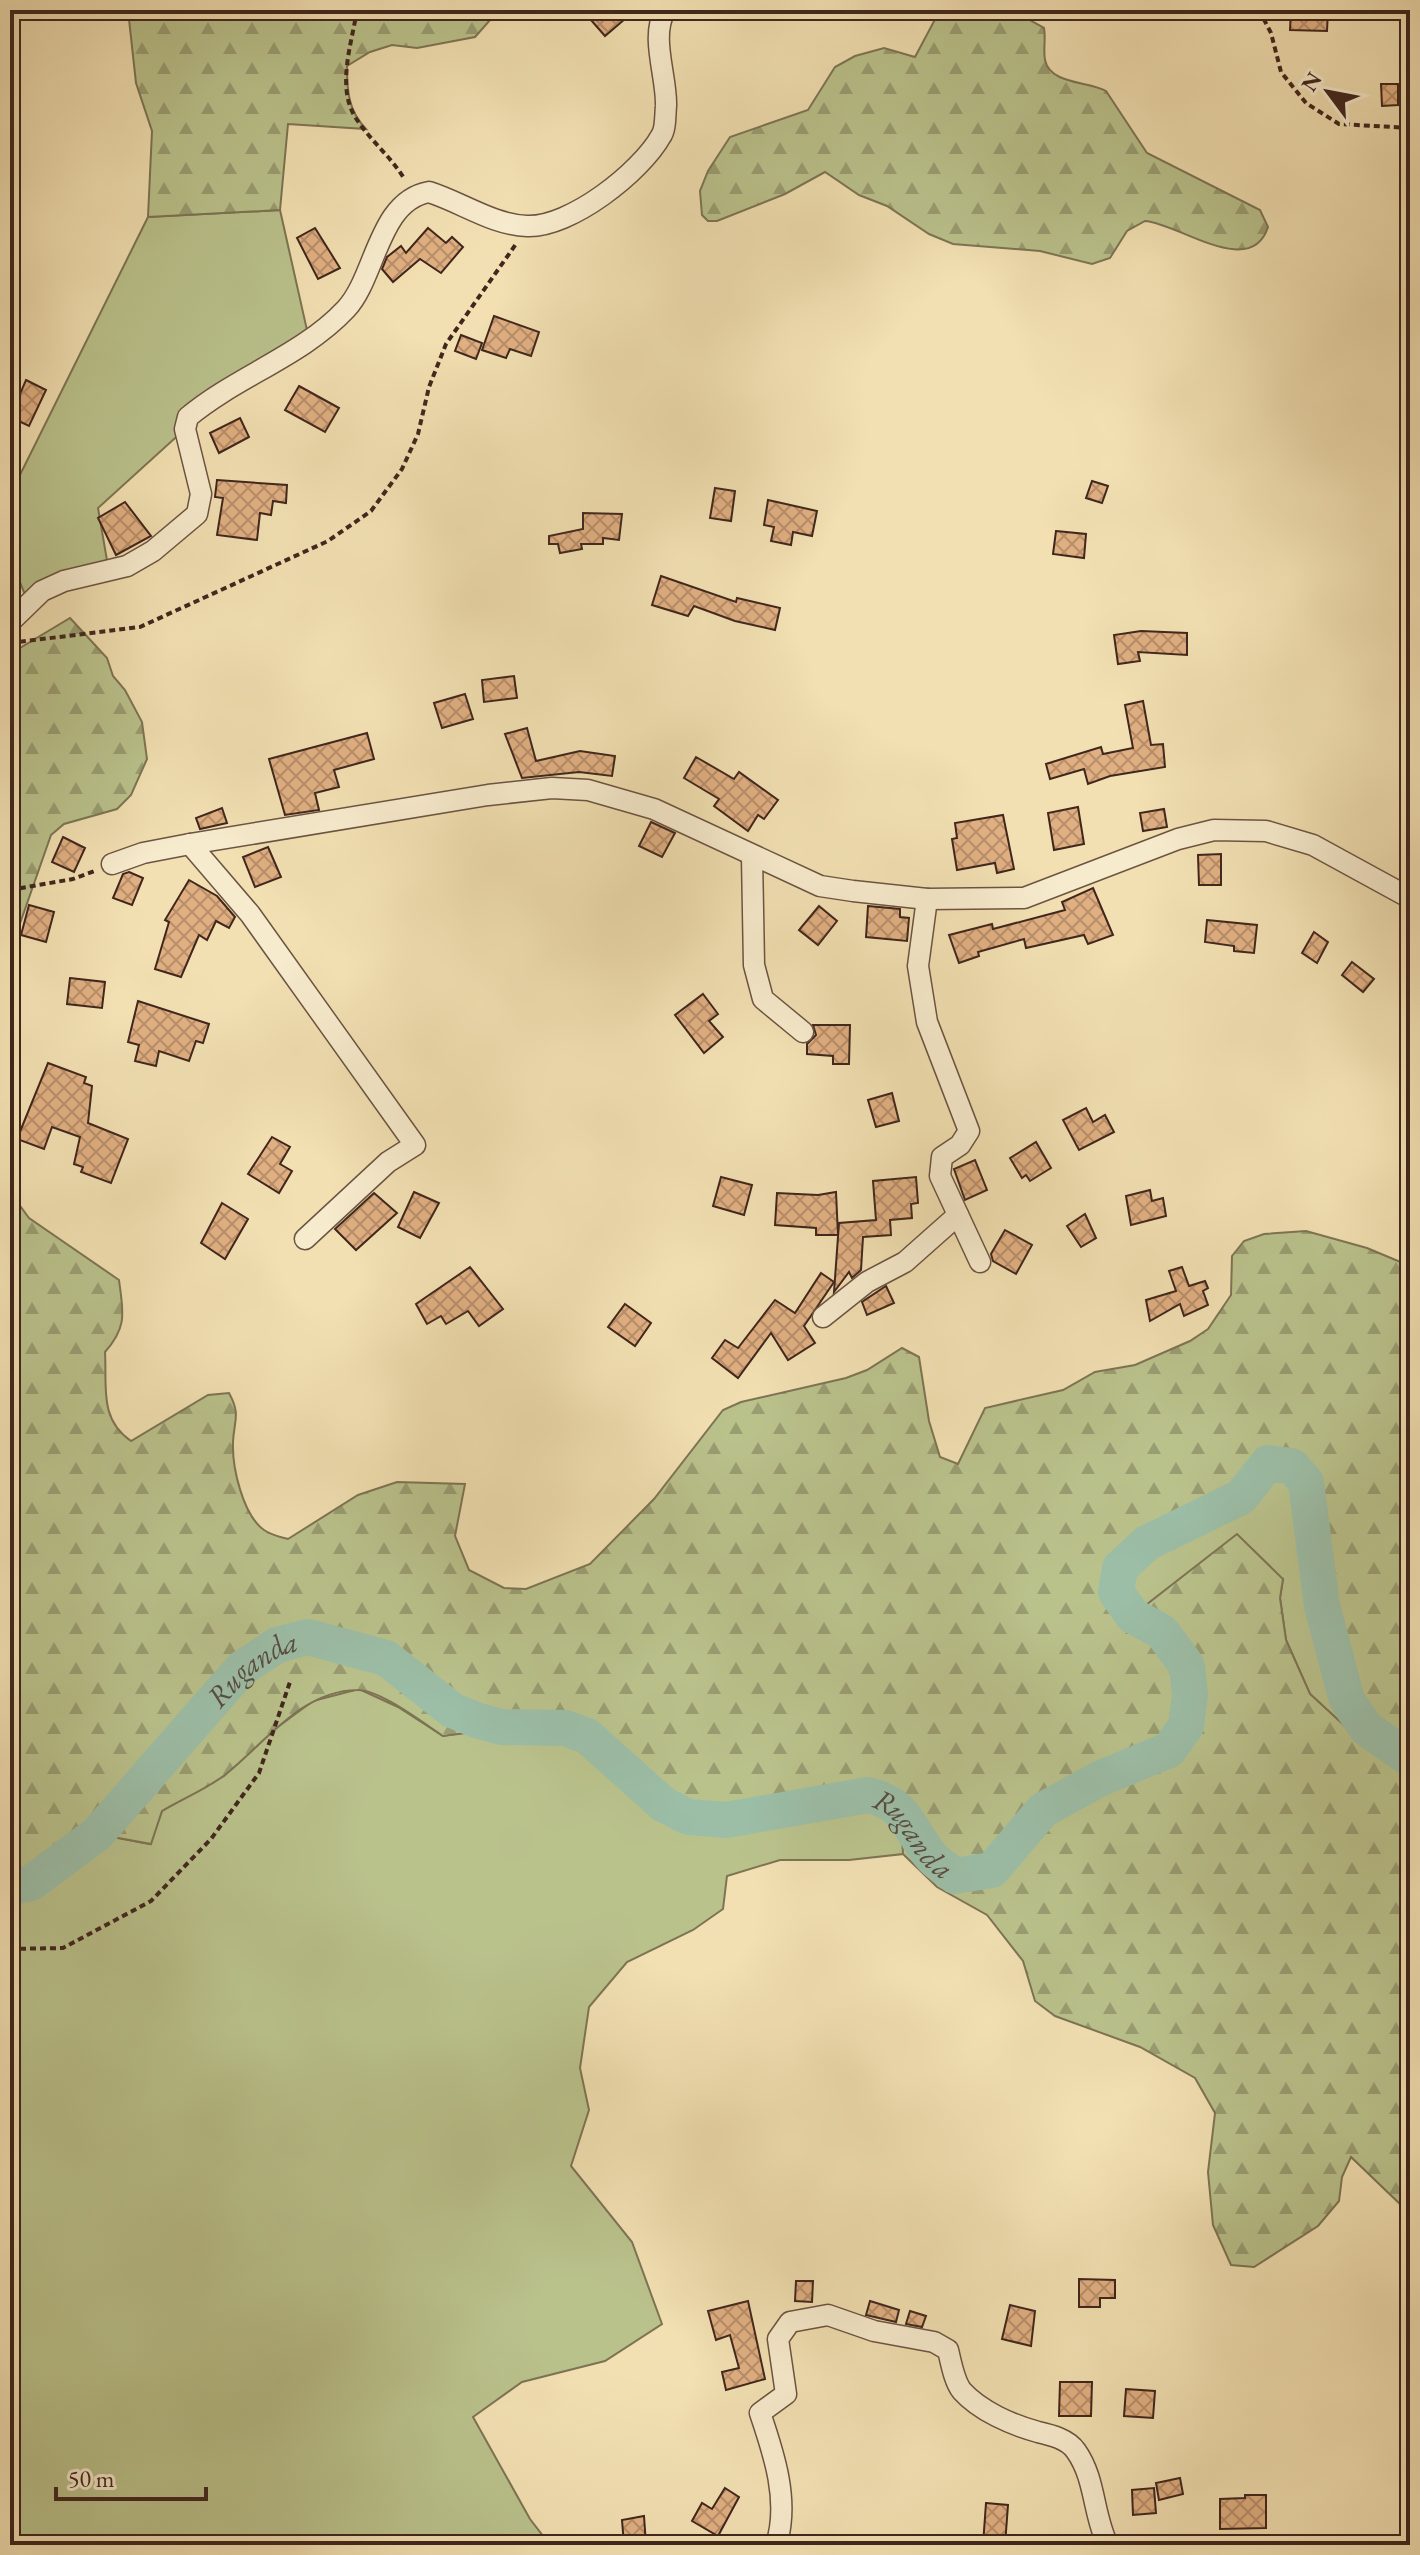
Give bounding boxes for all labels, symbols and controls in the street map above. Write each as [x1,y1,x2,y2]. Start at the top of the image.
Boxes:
north arrow [1288,52,1368,132]
text: N [1294,66,1329,97]
water label: Ruganda [197,1621,301,1715]
water label: Ruganda [867,1779,961,1888]
scale bar [56,2451,206,2501]
text: 50 m [68,2463,115,2494]

